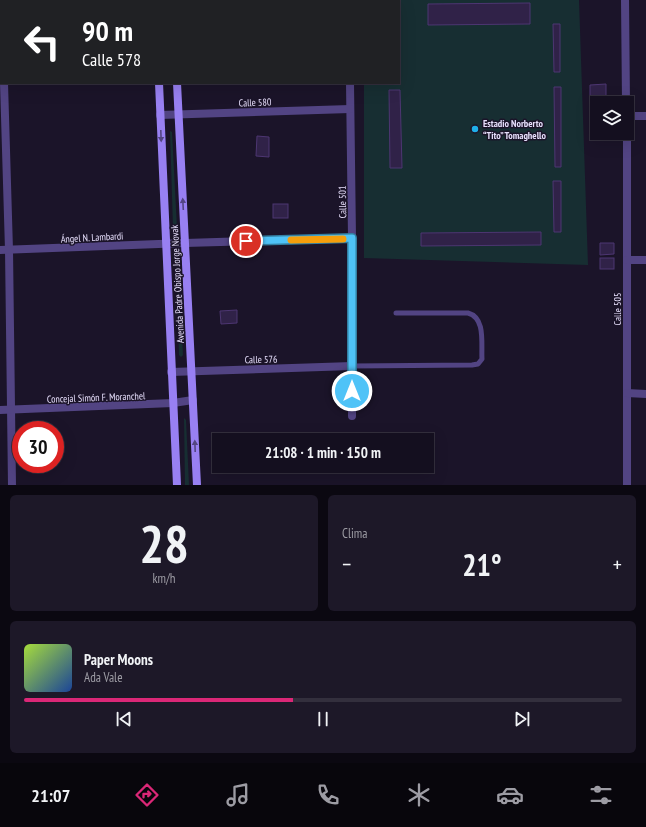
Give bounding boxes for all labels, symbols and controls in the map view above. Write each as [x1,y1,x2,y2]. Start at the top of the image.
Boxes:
text: 90 m [82,12,133,49]
icon: left [16,16,68,68]
text: Calle 578 [82,48,141,71]
street label: Calle 580 [238,95,272,110]
map controls [590,96,634,140]
button: layers [590,96,634,140]
place label: Estadio Norberto “Tito” Tomaghello [483,117,546,142]
marker: Estadio Norberto “Tito” Tomaghello [470,124,480,134]
one-way arrow [158,130,165,142]
street label: Calle 501 [336,185,349,219]
one-way arrow [180,198,187,210]
street label: Avenida Padre Obispo Jorge Novak [168,224,187,344]
pin [229,224,263,258]
street label: Ángel N. Lambardi [60,229,124,246]
icon: arrive [235,230,257,252]
street label: Calle 505 [611,293,624,325]
street label: Calle 576 [244,353,278,366]
position arrow [331,370,373,412]
street label: Concejal Simón F. Moranchel [47,389,146,406]
speed limit sign: 30 [12,421,64,473]
one-way arrow [192,439,198,452]
text: 21:08 · 1 min · 150 m [265,443,381,462]
text: 28 [139,510,189,577]
text: Clima [342,525,367,542]
text: 21° [462,545,502,584]
text: − [342,550,351,578]
text: + [613,550,622,578]
text: km/h [152,570,176,587]
text: Paper Moons [84,650,153,669]
text: Ada Vale [84,669,123,686]
icon: previous [113,708,135,730]
icon: pause [312,708,334,730]
icon: next [511,708,533,730]
icon: directions [133,781,161,809]
icon: music [224,781,252,809]
icon: phone [314,781,342,809]
icon: climate [405,781,433,809]
icon: car [496,781,524,809]
icon: filters [587,781,615,809]
text: 21:07 [31,784,70,807]

